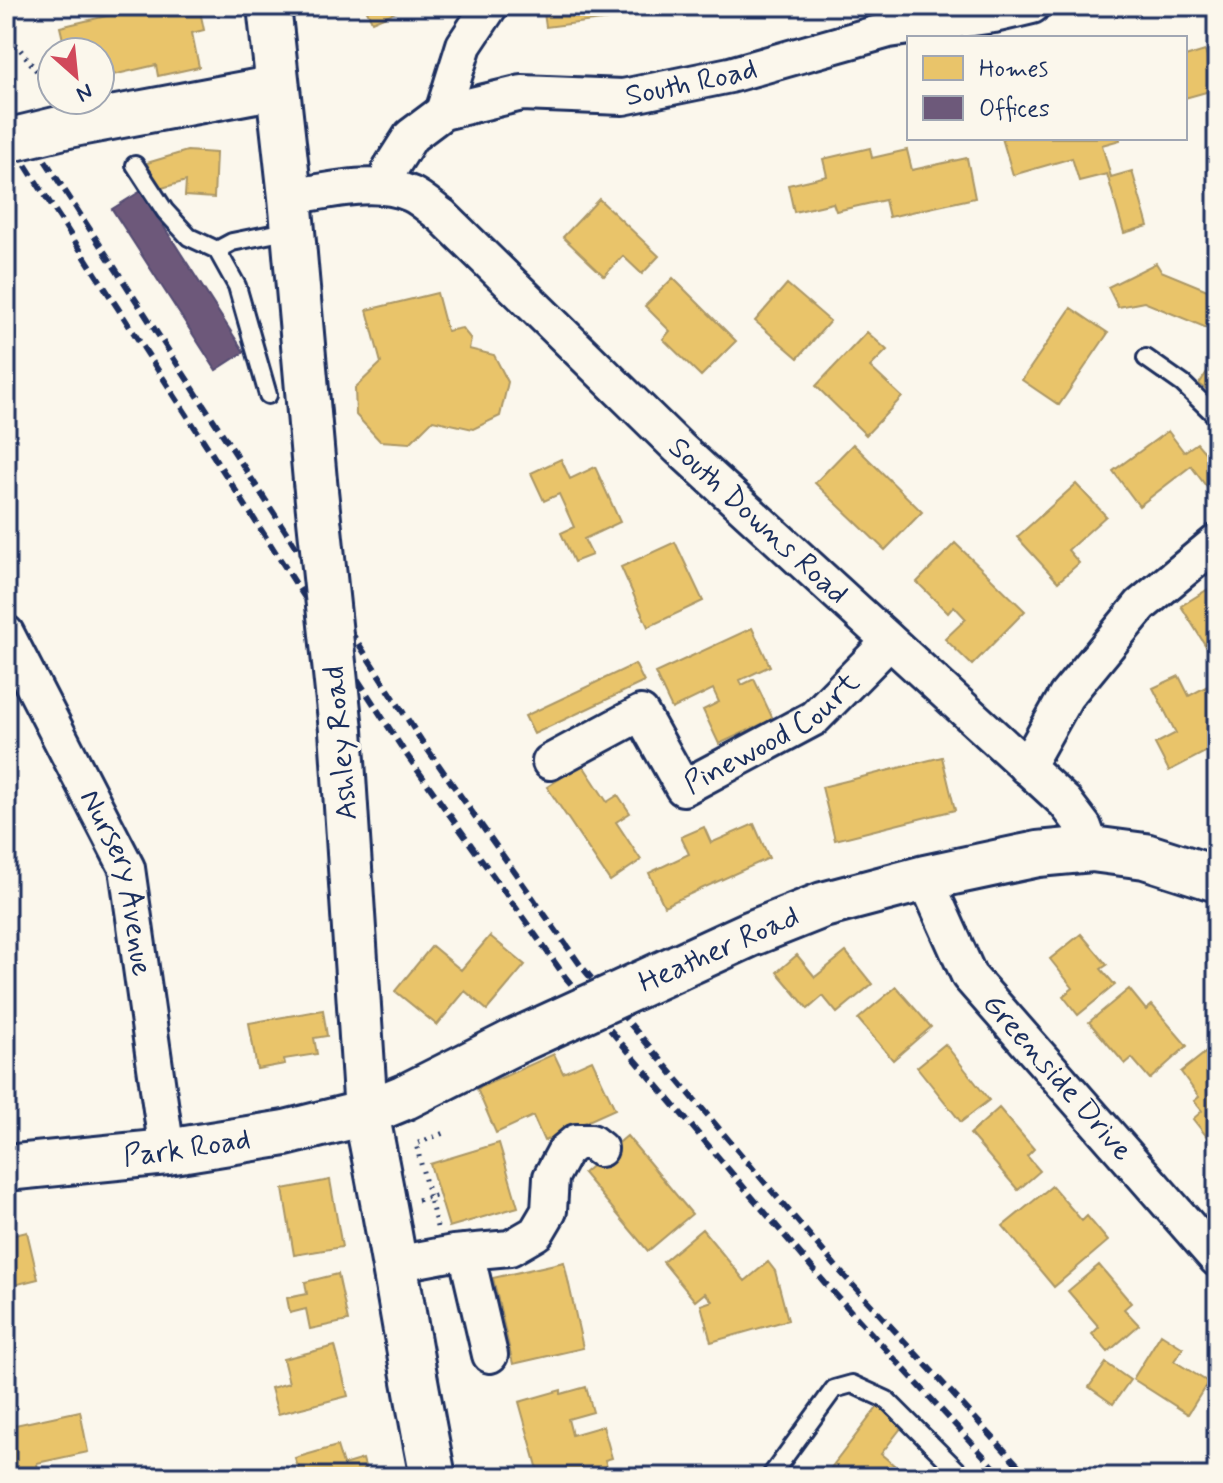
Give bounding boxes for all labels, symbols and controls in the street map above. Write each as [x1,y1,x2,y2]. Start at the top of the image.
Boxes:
north arrow [36,36,116,116]
legend [907,36,1187,140]
street label: South Road [622,49,761,116]
text: Homes [979,54,1048,85]
text: N [71,76,97,108]
text: Offices [979,94,1050,125]
street label: South Downs Road [660,428,857,613]
street label: Pinewood Court [677,663,868,803]
street label: Ashley Road [315,664,367,822]
street label: Nursery Avenue [70,783,162,979]
street label: Heather Road [633,897,805,1003]
street label: Greenside Drive [974,985,1142,1169]
street label: Park Road [122,1119,253,1176]

